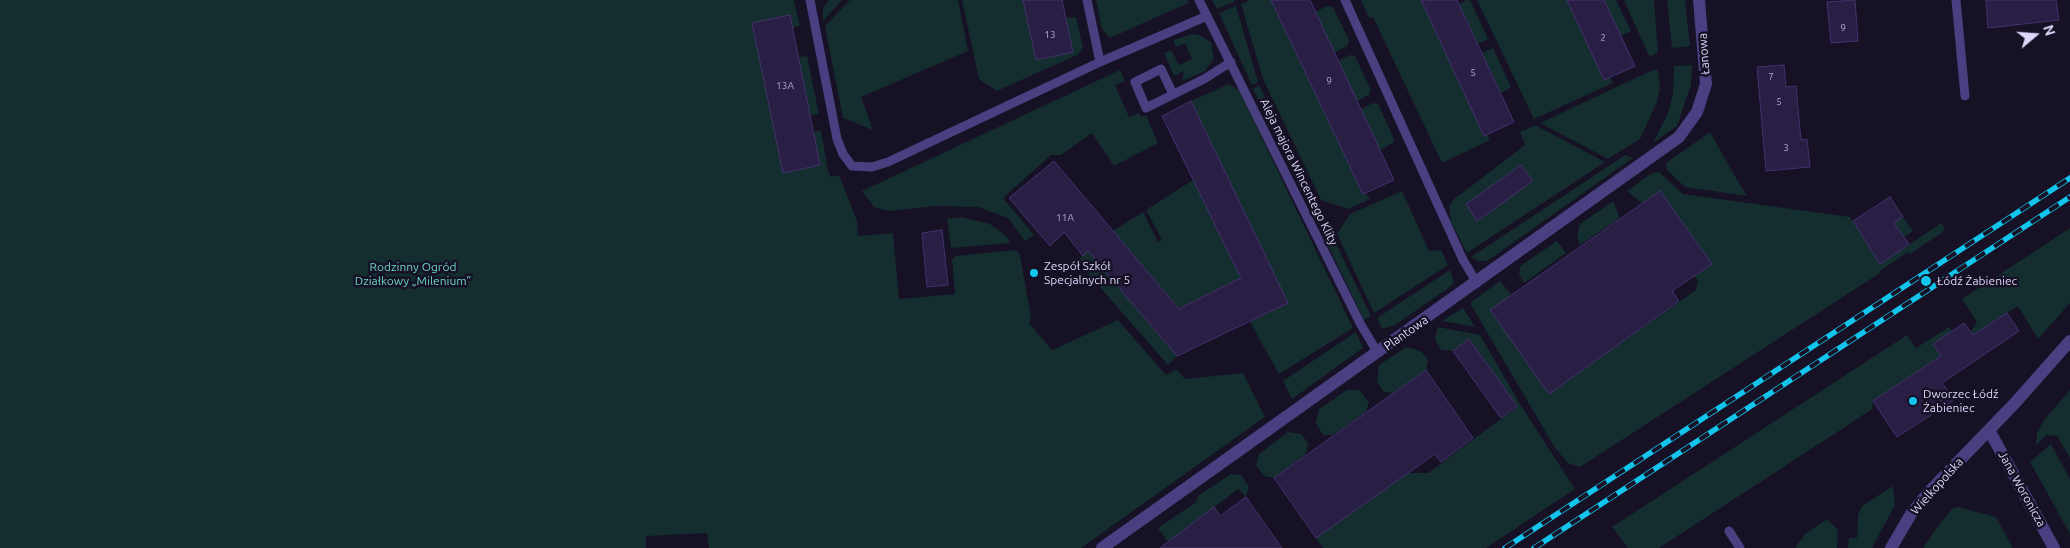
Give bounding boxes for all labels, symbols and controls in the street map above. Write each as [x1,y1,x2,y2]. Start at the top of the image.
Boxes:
north arrow [2010,10,2060,60]
house number: 9 [1840,22,1846,34]
text: N [2040,23,2058,38]
house number: 13 [1044,29,1056,41]
house number: 2 [1600,32,1606,44]
street label: Łanowa [1695,33,1713,75]
house number: 5 [1470,67,1476,79]
house number: 7 [1768,71,1774,83]
house number: 9 [1326,75,1332,87]
house number: 13A [776,80,794,92]
street label: Aleja majora Wincentego Klity [1257,96,1341,248]
house number: 5 [1776,96,1782,108]
house number: 3 [1783,142,1789,154]
house number: 11A [1056,212,1074,224]
place label: Zespół Szkół Specjalnych nr 5 [1044,259,1130,287]
park label: Rodzinny Ogród Działkowy „Milenium” [355,260,471,288]
marker: Zespół Szkół Specjalnych nr 5 [1028,267,1040,279]
marker: Łódź Żabieniec [1919,274,1933,288]
place label: Łódź Żabieniec [1937,274,2017,288]
street label: Plantowa [1381,313,1431,353]
place label: Dworzec Łódź Żabieniec [1923,387,1999,415]
marker: Dworzec Łódź Żabieniec [1907,395,1919,407]
street label: Jana Woronicza [1995,449,2049,529]
street label: Wielkopolska [1908,455,1966,517]

